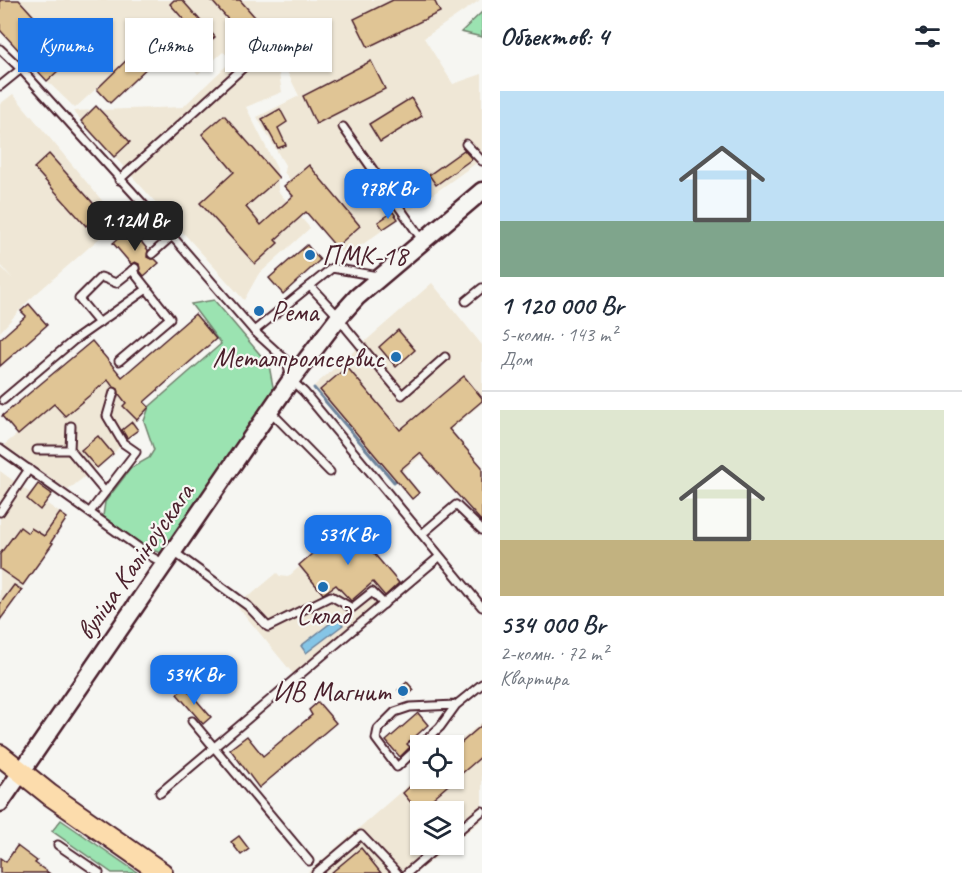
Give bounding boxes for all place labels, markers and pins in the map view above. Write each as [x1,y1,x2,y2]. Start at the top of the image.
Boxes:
pin: 978K Br [333,169,443,220]
pin: 1.12M Br [73,201,197,252]
place label: ПМК-18 [322,238,410,273]
marker: ПМК-18 [303,248,317,262]
place label: Рема [271,294,320,329]
marker: Рема [252,304,266,318]
place label: Металпромсервис [213,340,386,375]
marker: Металпромсервис [389,350,403,364]
pin: 531K Br [293,515,403,566]
marker: Склад [316,580,330,594]
place label: Склад [296,597,353,632]
pin: 534K Br [139,655,249,706]
place label: ИВ Магнит [273,674,392,709]
marker: ИВ Магнит [396,684,410,698]

